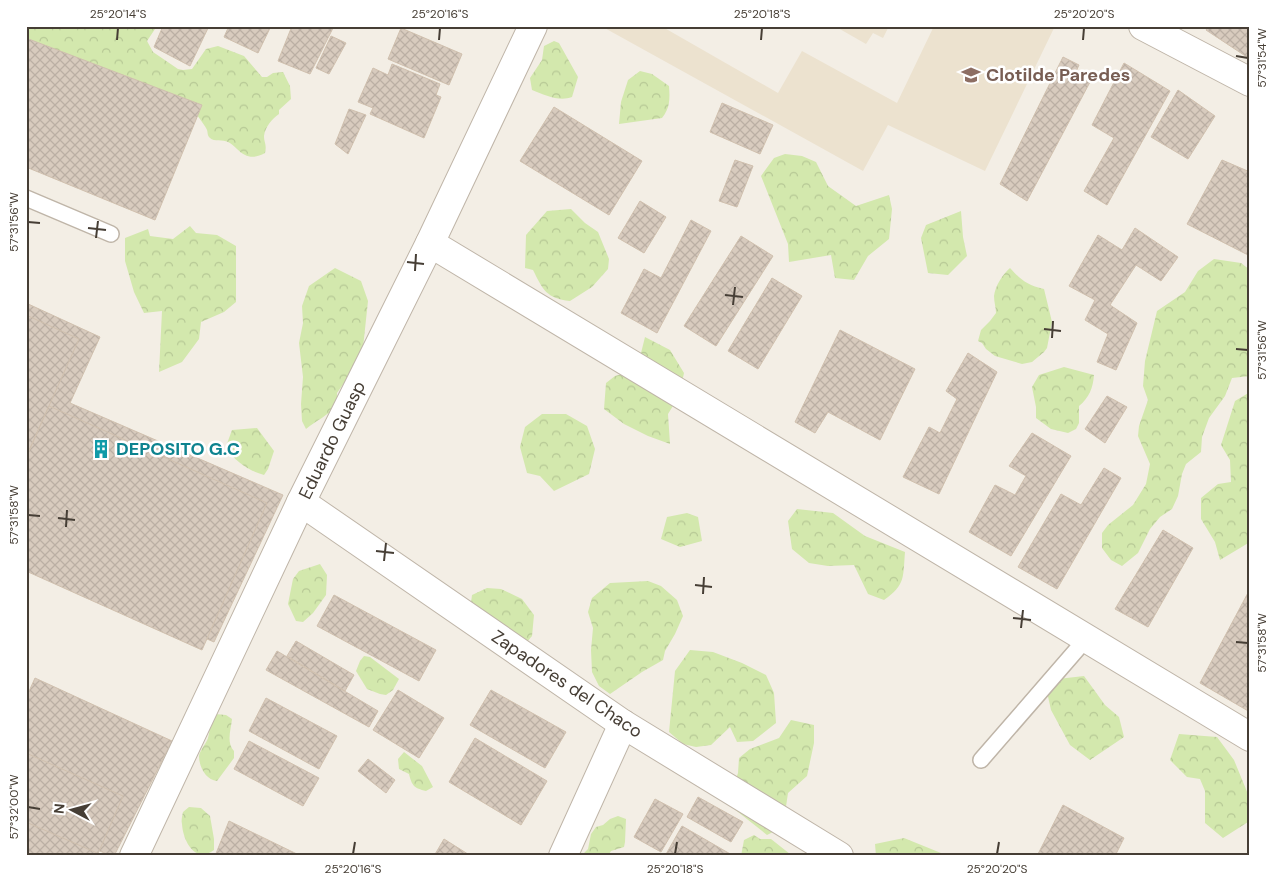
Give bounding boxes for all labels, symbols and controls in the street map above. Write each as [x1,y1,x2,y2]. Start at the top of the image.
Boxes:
text: 25°20'14"S [90,6,146,22]
text: 25°20'16"S [412,6,469,22]
text: 25°20'18"S [734,6,790,22]
text: 25°20'20"S [1054,6,1114,22]
text: 57°31'54"W [1254,28,1270,88]
place label: Clotilde Paredes [986,63,1130,87]
school or university icon: Clotilde Paredes [960,64,982,86]
text: 57°31'56"W [6,192,22,252]
text: 57°31'56"W [1254,320,1270,380]
street label: Eduardo Guasp [293,377,371,503]
place label: DEPOSITO G.C [116,437,240,461]
building icon: DEPOSITO G.C [90,438,112,460]
text: 57°31'58"W [6,485,22,545]
text: 57°31'58"W [1254,613,1270,673]
street label: Zapadores del Chaco [487,624,647,744]
text: 57°32'00"W [6,774,22,840]
north arrow [48,784,98,834]
text: N [50,803,69,815]
text: 25°20'16"S [325,861,382,877]
text: 25°20'18"S [647,861,703,877]
text: 25°20'20"S [967,861,1027,877]

